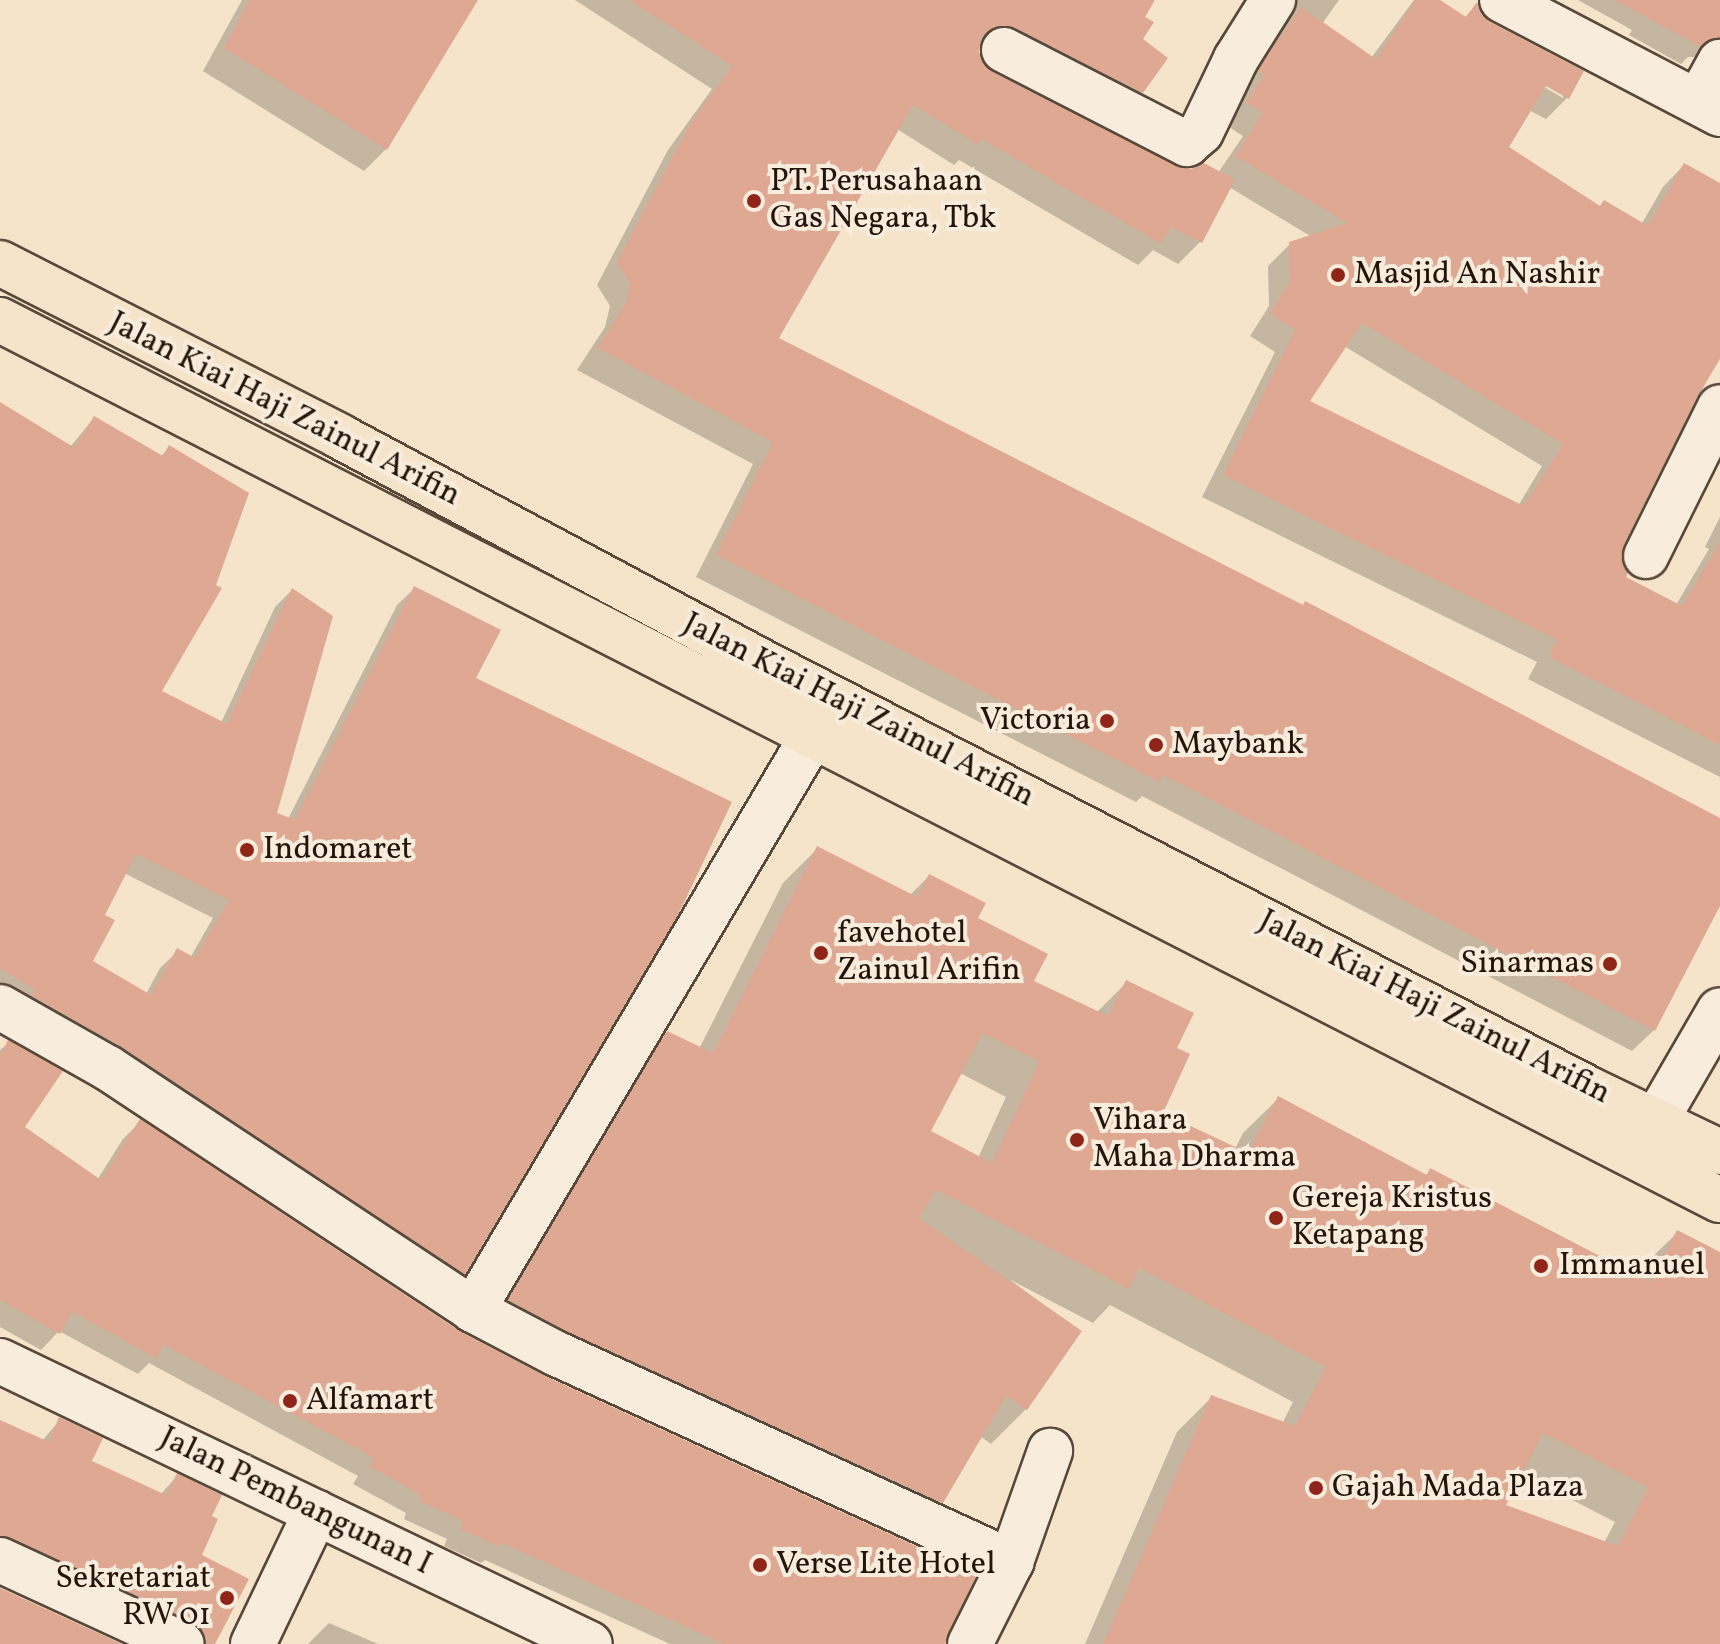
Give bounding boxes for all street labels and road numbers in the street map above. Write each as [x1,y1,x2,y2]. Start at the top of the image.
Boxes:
street label: Jalan Kiai Haji Zainul Arifin [102,304,466,516]
street label: Jalan Kiai Haji Zainul Arifin [676,605,1040,817]
street label: Jalan Kiai Haji Zainul Arifin [1252,902,1616,1114]
street label: Jalan Pembangunan I [153,1419,437,1585]

